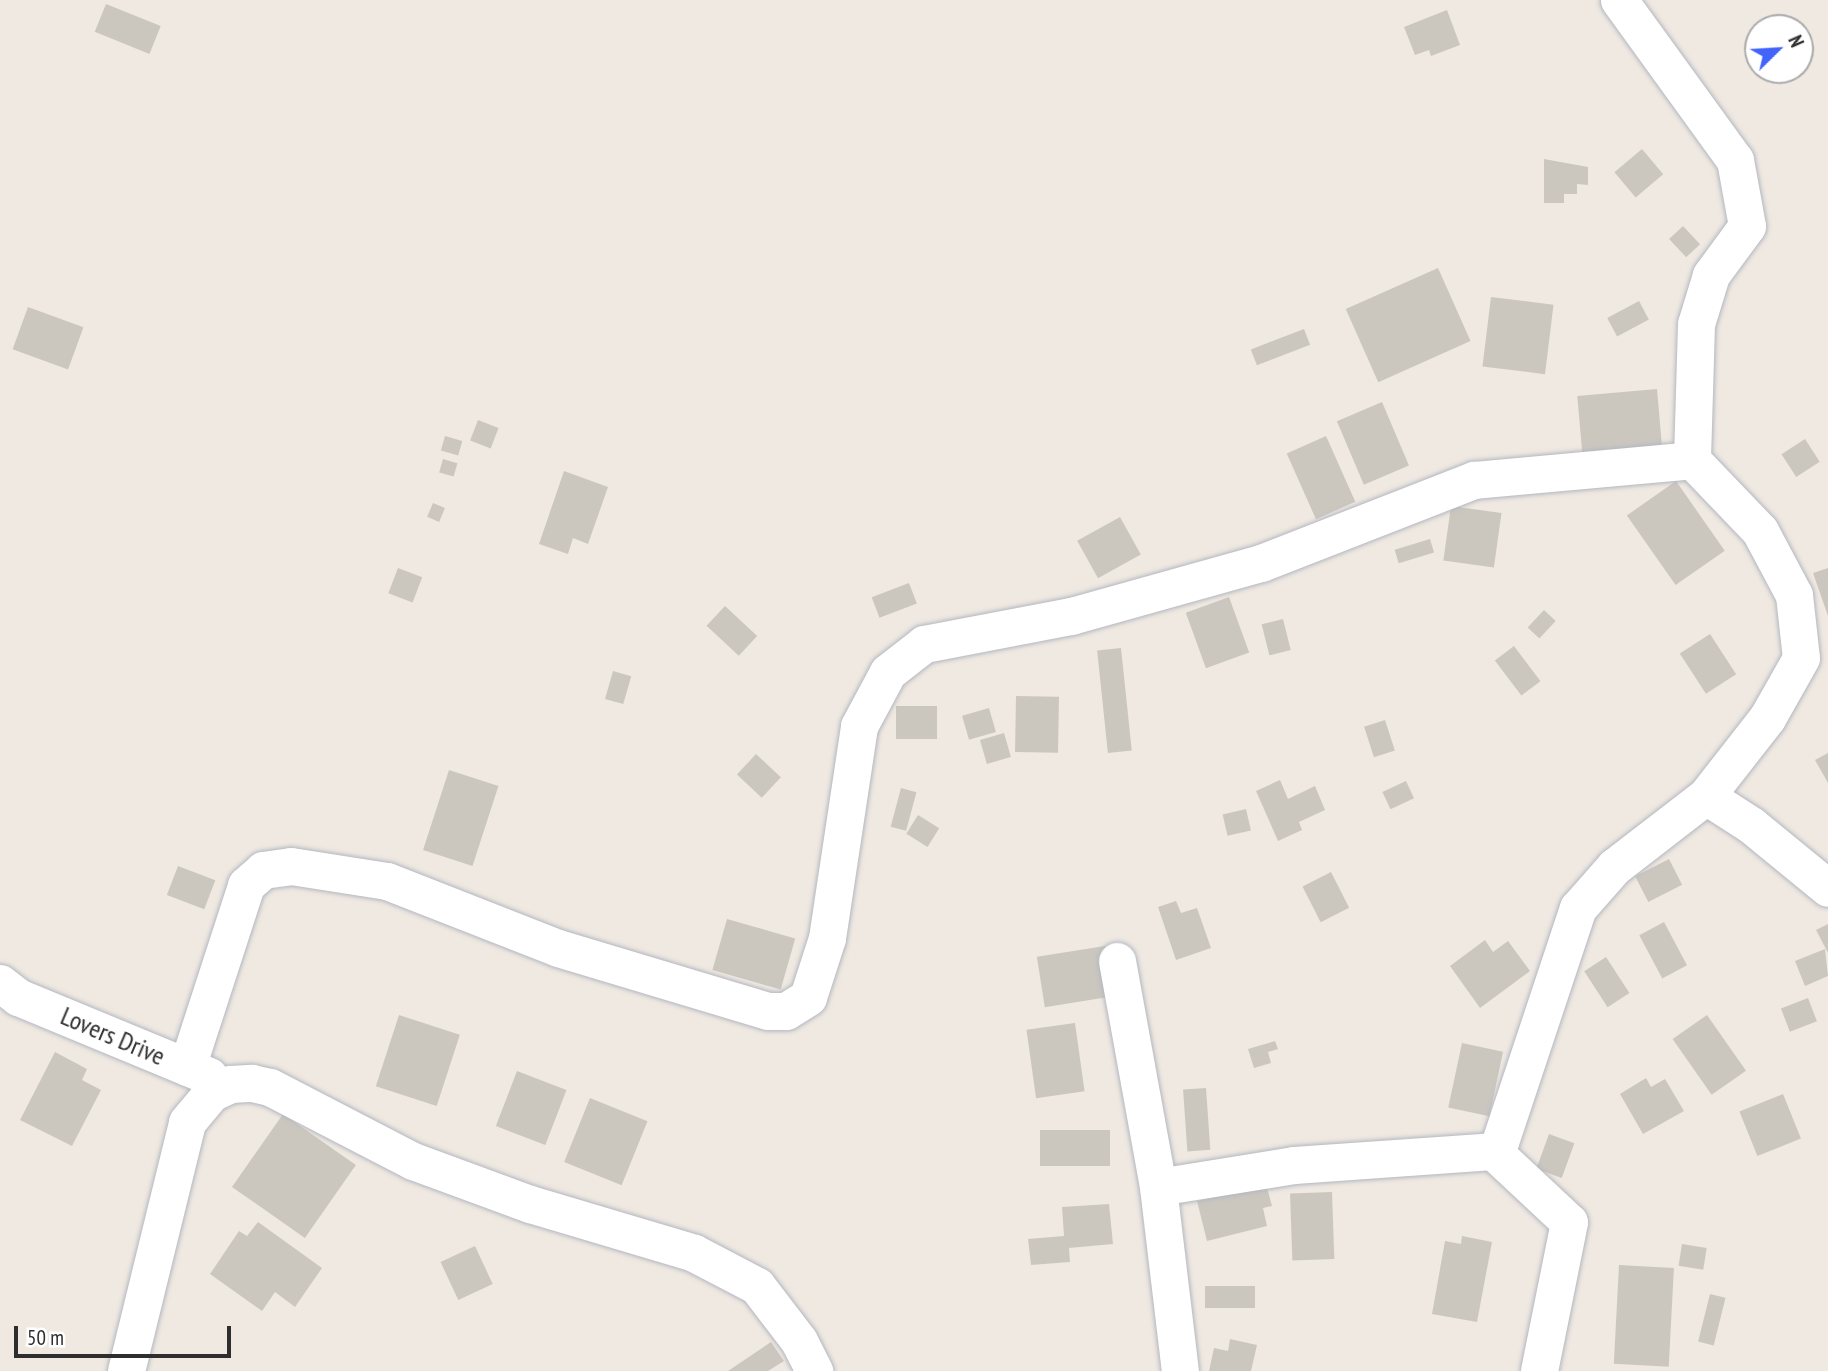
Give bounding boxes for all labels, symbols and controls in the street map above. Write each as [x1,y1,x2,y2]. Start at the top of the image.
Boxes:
north arrow [1744,14,1814,84]
text: N [1783,32,1809,51]
street label: Lovers Drive [56,1000,170,1072]
scale bar [18,1312,234,1356]
text: 50 m [27,1324,64,1351]

